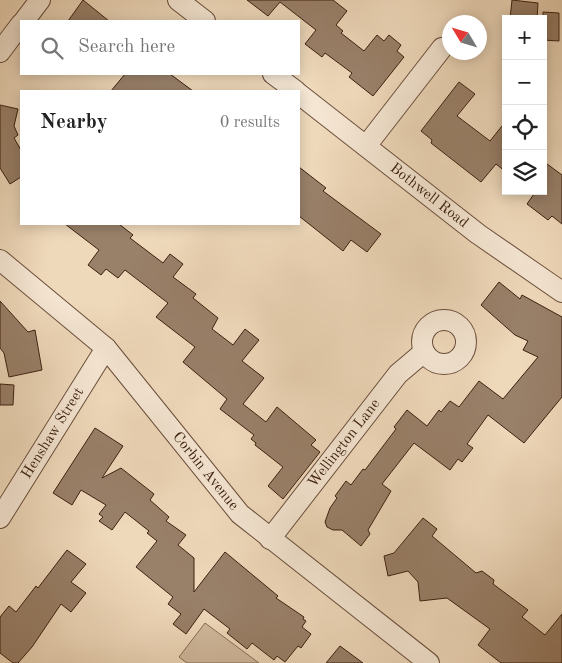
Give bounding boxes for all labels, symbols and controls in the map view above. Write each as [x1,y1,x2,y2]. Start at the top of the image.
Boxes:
north arrow [442,15,487,60]
map controls [502,15,547,195]
button: + [502,15,547,60]
search box [20,20,300,75]
icon: search [38,34,66,62]
text: Search here [78,38,175,57]
button: − [502,60,547,105]
button: locate [502,105,547,150]
text: Nearby [40,112,108,133]
text: 0 results [220,115,280,131]
button: layers [502,150,547,195]
street label: Bothwell Road [387,161,471,231]
street label: Henshaw Street [19,385,87,481]
street label: Wellington Lane [305,396,383,490]
street label: Corbin Avenue [170,429,241,513]

